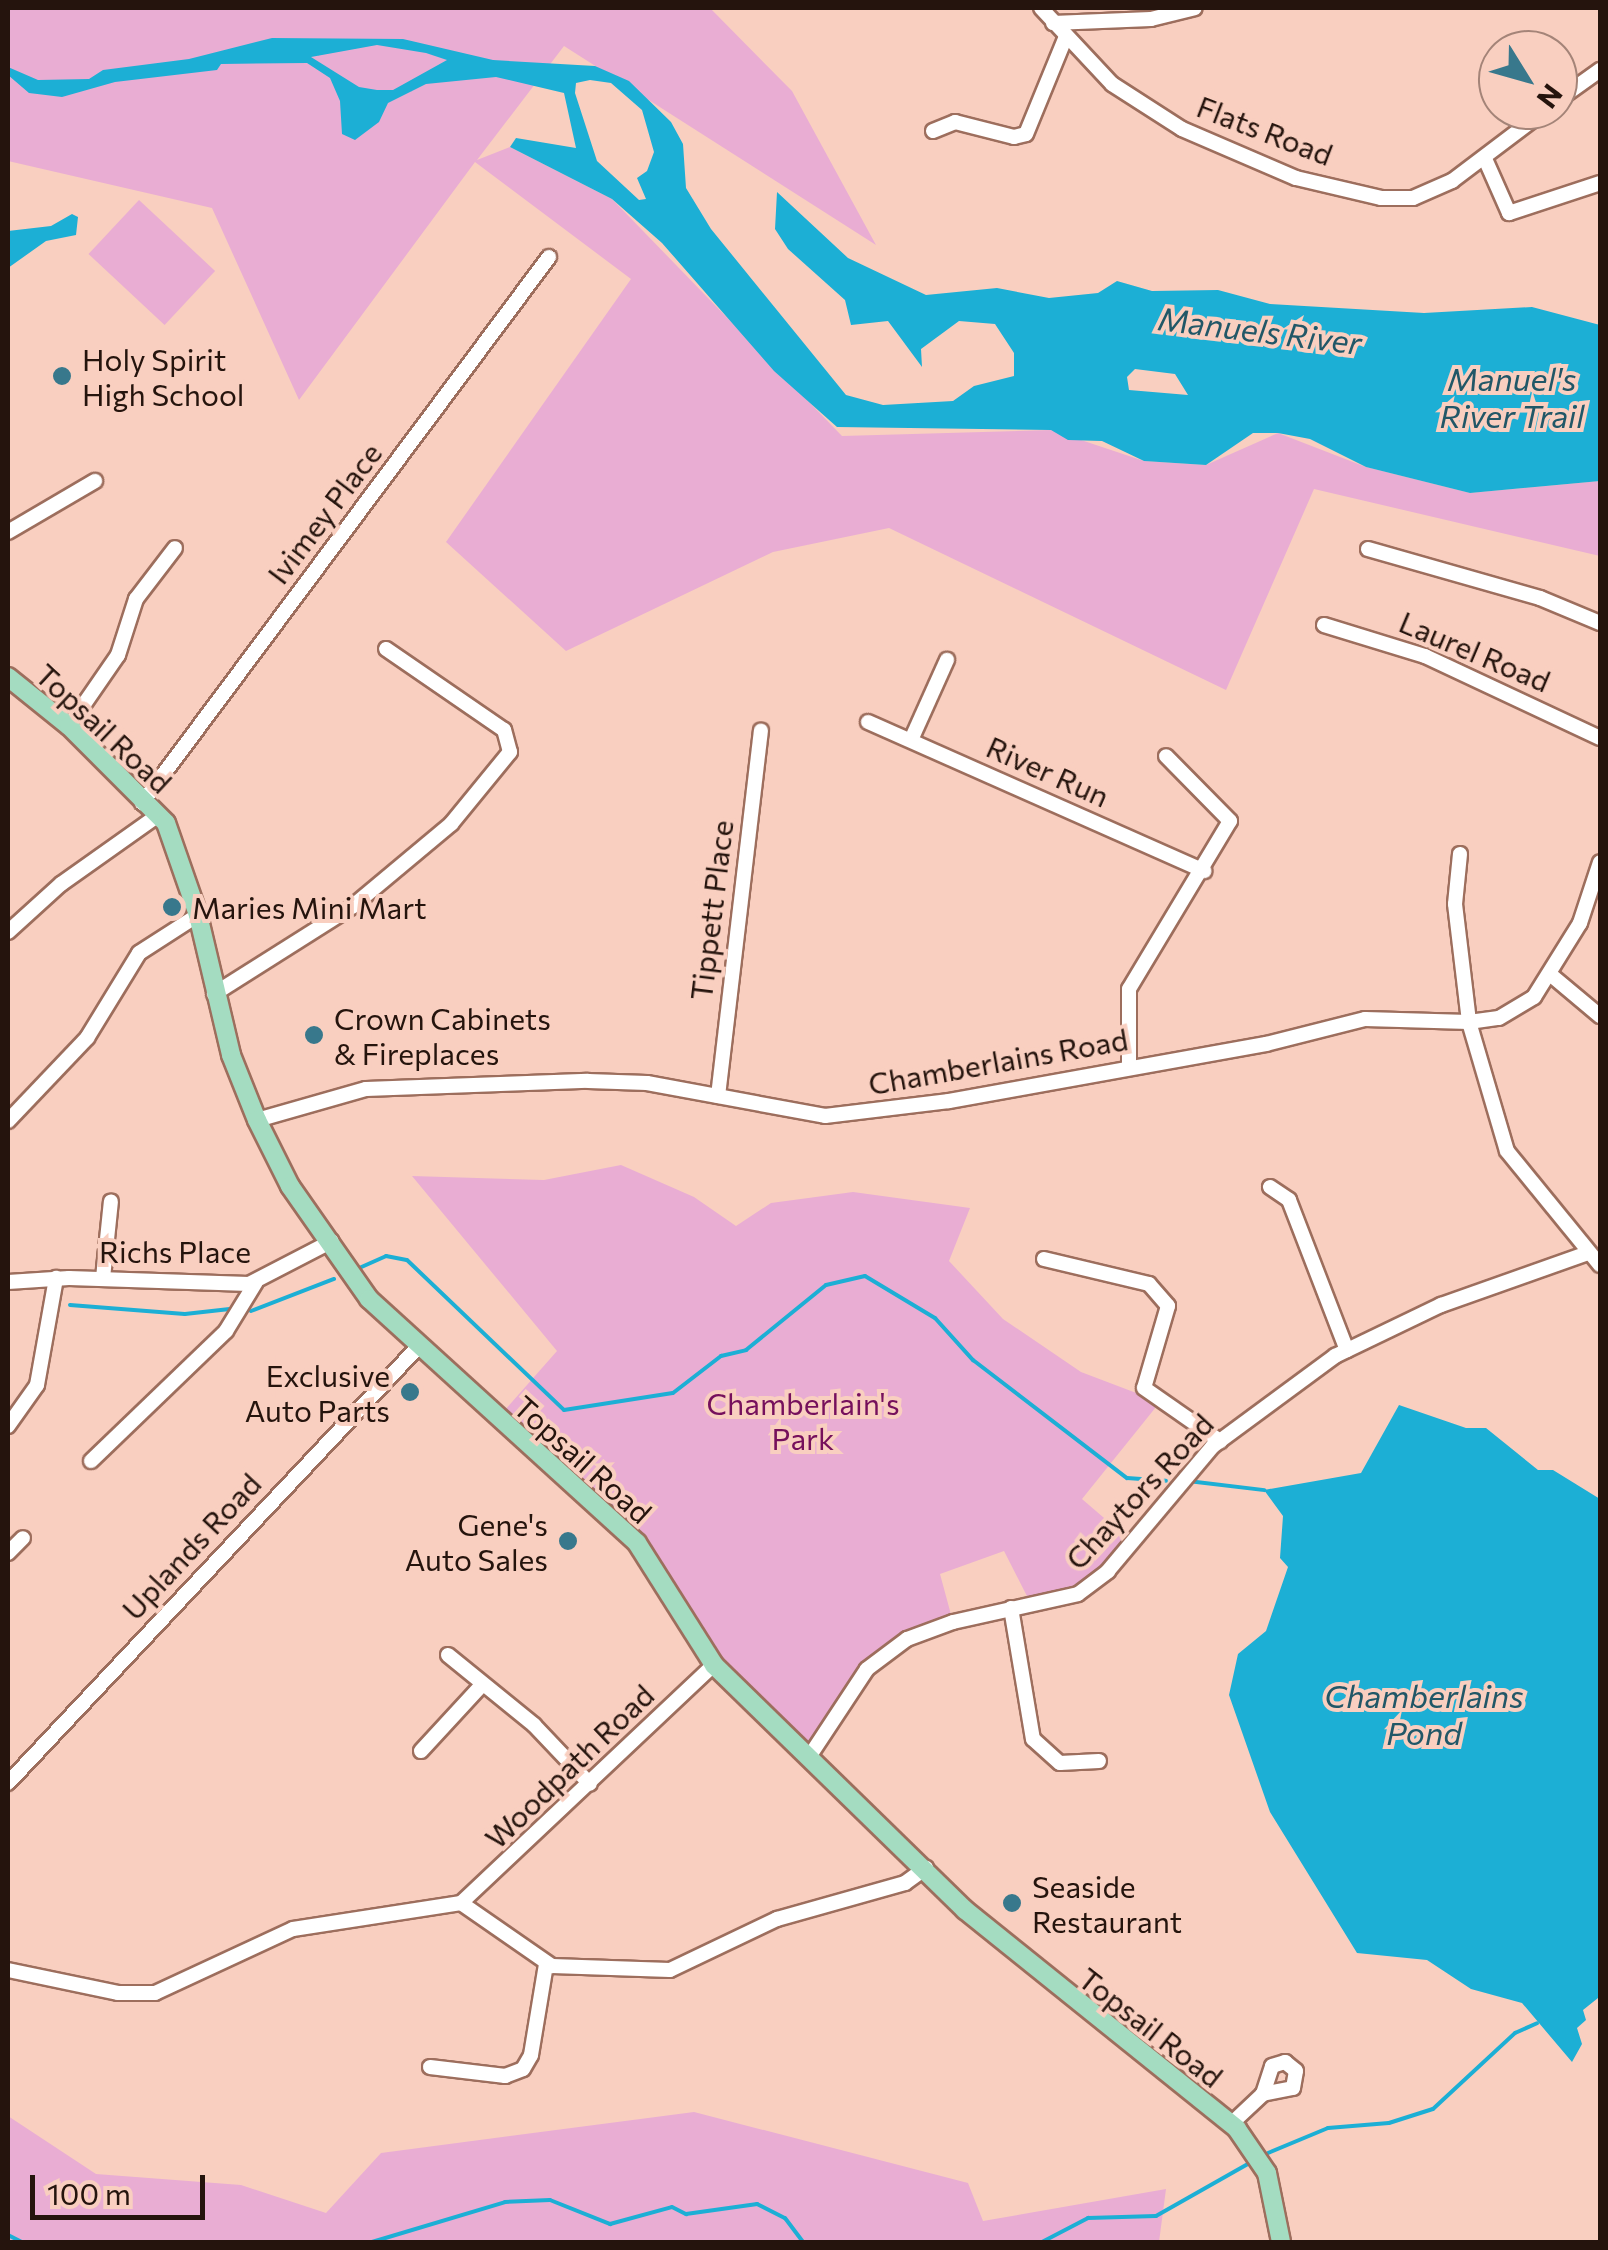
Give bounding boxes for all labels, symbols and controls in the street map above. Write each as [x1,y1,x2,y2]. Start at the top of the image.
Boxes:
north arrow [1478,30,1578,130]
text: N [1530,78,1570,115]
street label: Flats Road [1192,88,1338,172]
water label: Manuels River [1156,298,1364,362]
place label: Holy Spirit High School [82,341,244,412]
water label: Manuel's River Trail [1440,360,1584,435]
marker: Holy Spirit High School [51,365,73,387]
street label: Ivimey Place [259,435,389,591]
street label: Laurel Road [1394,603,1556,699]
street label: Topsail Road [29,656,179,800]
street label: River Run [981,728,1115,814]
street label: Tippett Place [682,818,740,1002]
place label: Maries Mini Mart [192,889,427,925]
marker: Maries Mini Mart [161,896,183,918]
place label: Crown Cabinets & Fireplaces [334,1000,551,1070]
street label: Chamberlains Road [865,1020,1131,1102]
marker: Crown Cabinets & Fireplaces [303,1024,325,1046]
street label: Richs Place [99,1233,251,1269]
place label: Exclusive Auto Parts [245,1357,390,1428]
marker: Exclusive Auto Parts [399,1381,421,1403]
park label: Chamberlain's Park [706,1385,900,1456]
street label: Topsail Road [507,1388,659,1530]
street label: Chaytors Road [1058,1406,1220,1576]
street label: Uplands Road [114,1465,268,1627]
place label: Gene's Auto Sales [405,1506,548,1576]
marker: Gene's Auto Sales [557,1530,579,1552]
street label: Woodpath Road [477,1676,661,1856]
water label: Chamberlains Pond [1324,1677,1524,1752]
place label: Seaside Restaurant [1032,1868,1182,1938]
marker: Seaside Restaurant [1001,1892,1023,1914]
street label: Topsail Road [1072,1960,1230,2094]
scale bar [35,2155,210,2217]
text: 100 m [47,2174,131,2211]

